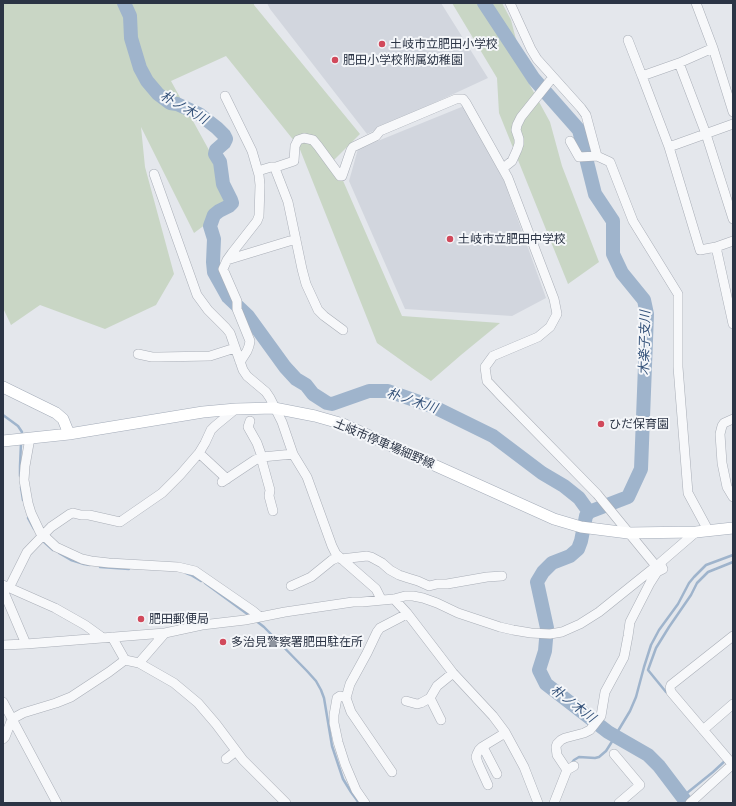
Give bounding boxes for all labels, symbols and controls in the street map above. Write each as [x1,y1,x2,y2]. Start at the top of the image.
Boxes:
place label: 土岐市立肥田小学校 [390,37,498,51]
marker: 土岐市立肥田小学校 [377,39,387,49]
place label: 肥田小学校附属幼稚園 [343,53,463,67]
marker: 肥田小学校附属幼稚園 [330,55,340,65]
water label: 朴ノ木川 [158,88,210,128]
place label: 土岐市立肥田中学校 [458,232,566,246]
marker: 土岐市立肥田中学校 [445,234,455,244]
water label: 木楽子支川 [637,310,653,376]
water label: 朴ノ木川 [385,386,439,416]
street label: 土岐市停車場細野線 [331,416,437,472]
place label: ひだ保育園 [609,417,669,431]
marker: ひだ保育園 [596,419,606,429]
place label: 肥田郵便局 [149,612,209,626]
marker: 肥田郵便局 [136,614,146,624]
place label: 多治見警察署肥田駐在所 [231,635,363,649]
marker: 多治見警察署肥田駐在所 [218,637,228,647]
water label: 朴ノ木川 [548,682,598,726]

